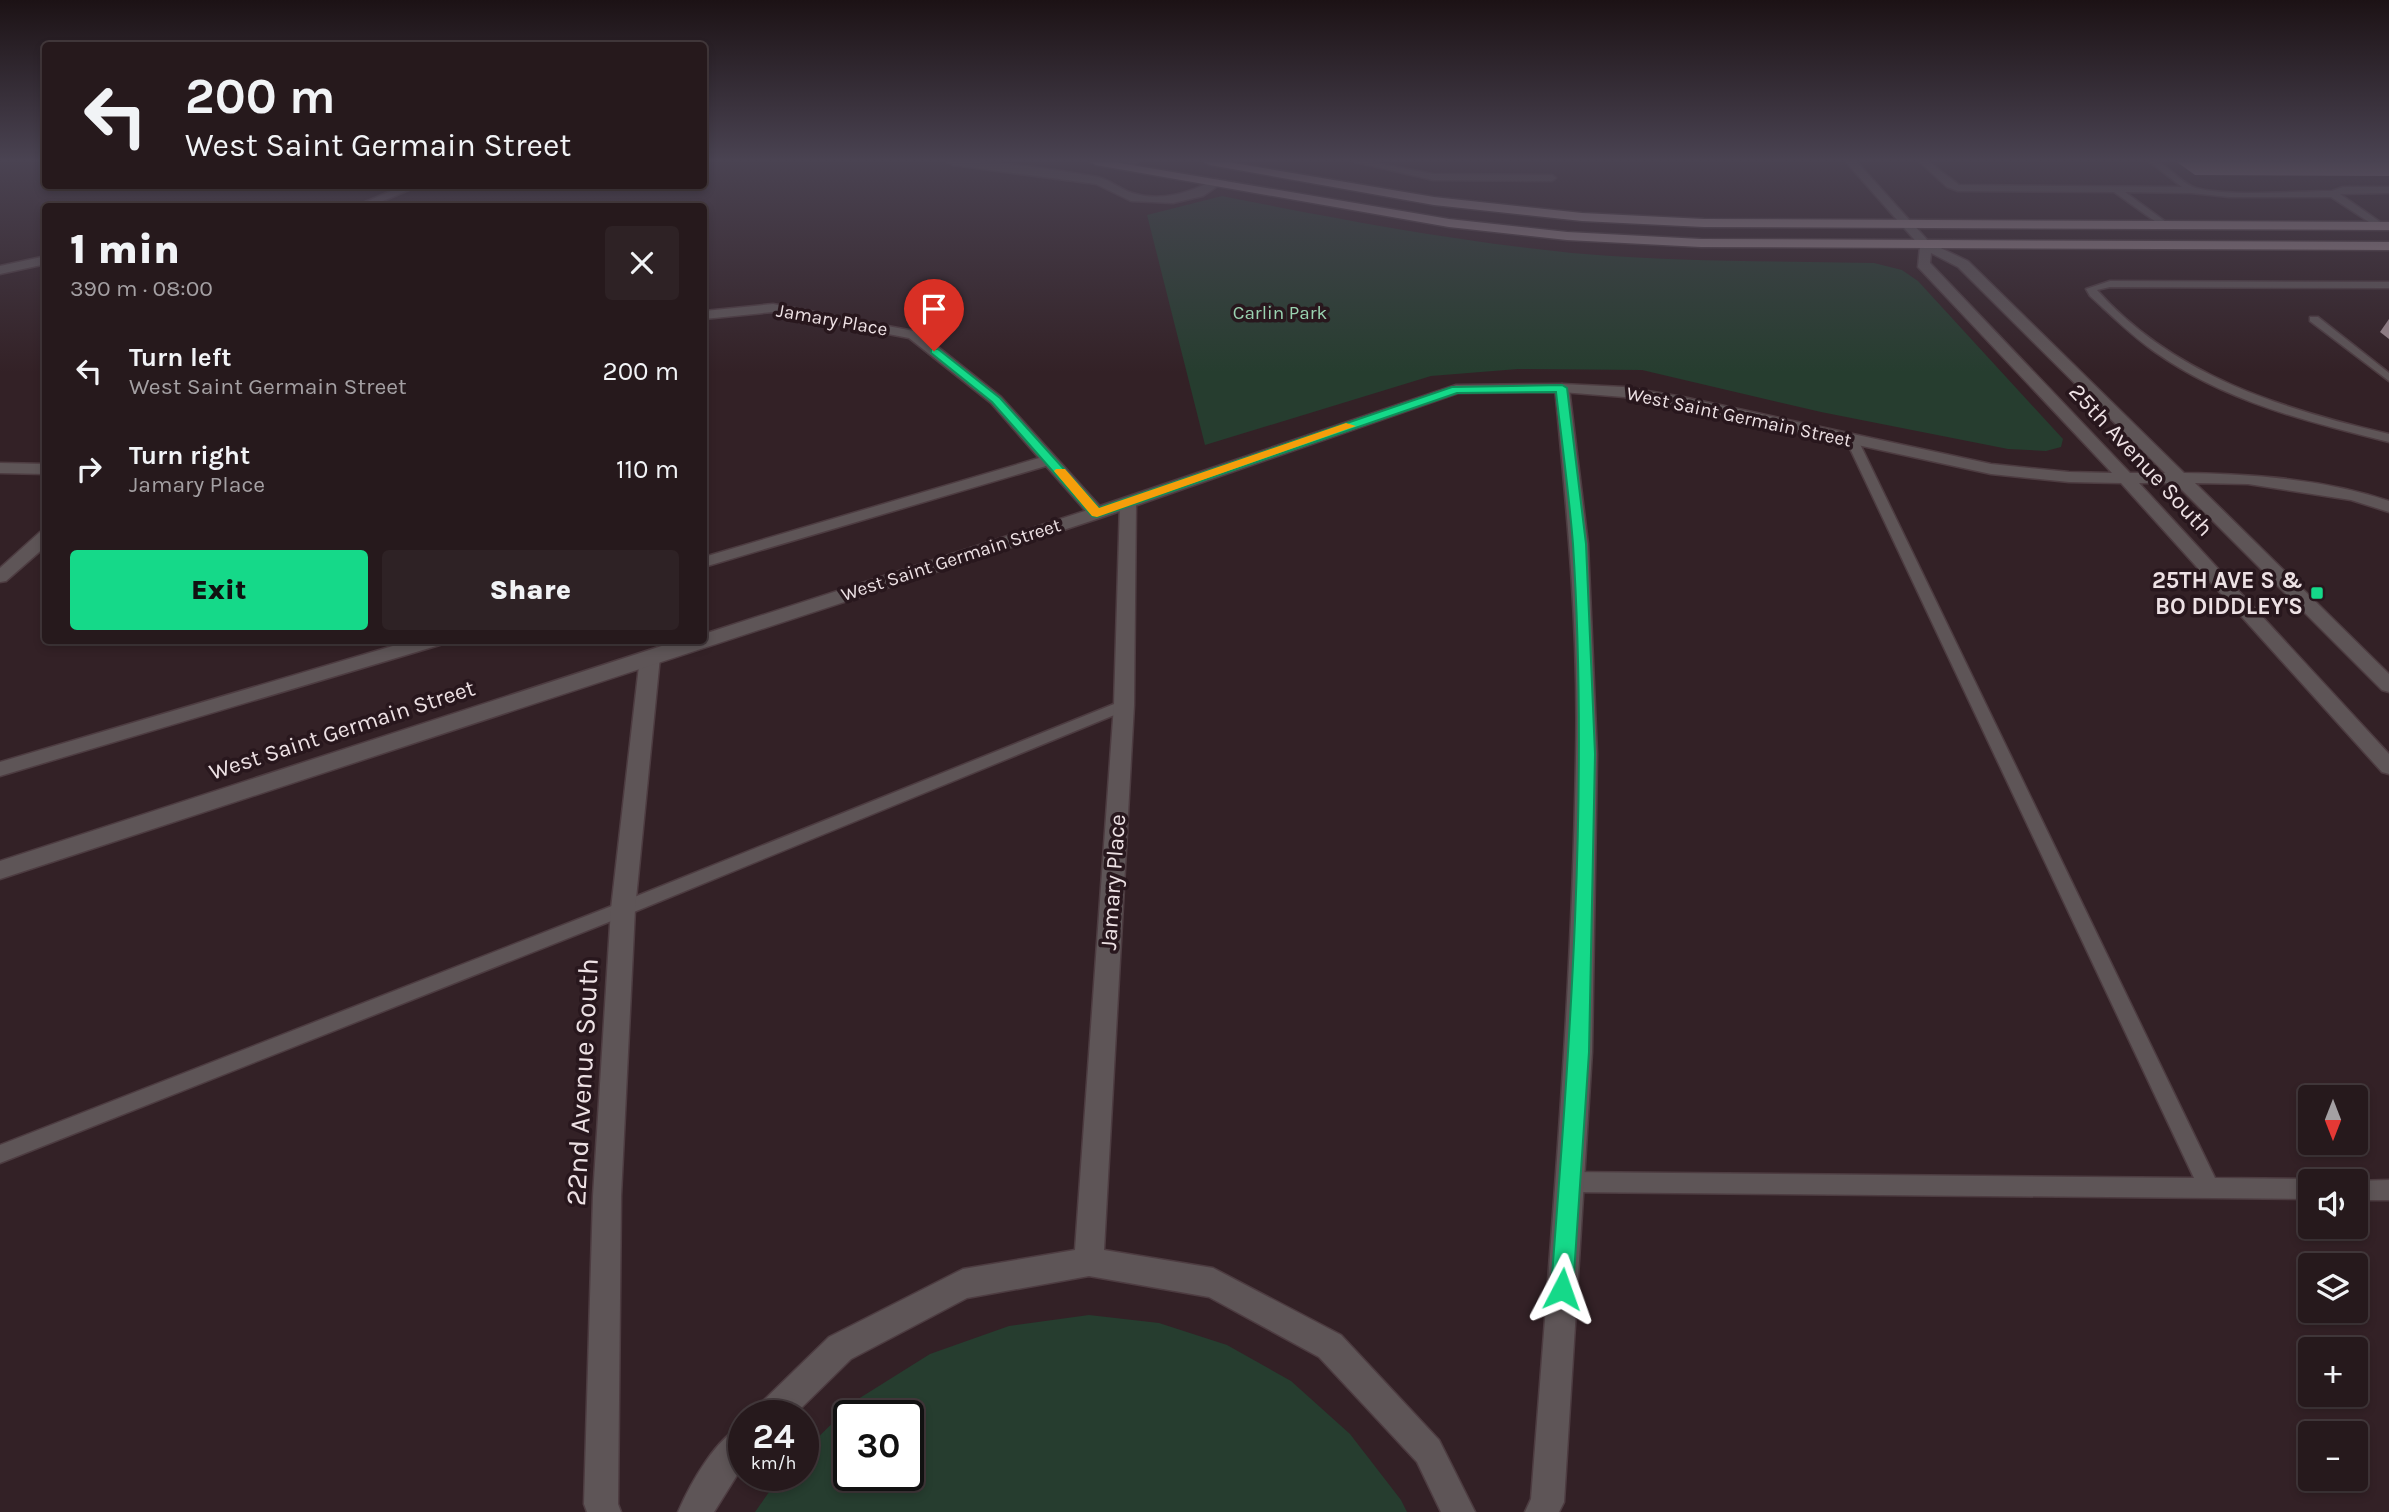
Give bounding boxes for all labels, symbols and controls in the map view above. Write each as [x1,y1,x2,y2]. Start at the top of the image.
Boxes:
text: 200 m [185,68,336,125]
icon: left [70,70,161,161]
text: West Saint Germain Street [185,127,571,164]
text: 1 min [70,224,180,274]
button: close [605,226,679,300]
text: 390 m · 08:00 [70,275,213,302]
pin [904,279,964,351]
icon: arrive [915,290,953,328]
street label: Jamary Place [775,299,889,341]
park label: Carlin Park [1233,302,1328,324]
text: Turn left [129,342,231,373]
icon: left [70,352,108,390]
text: 200 m [603,356,679,387]
text: West Saint Germain Street [129,373,407,400]
street label: 25th Avenue South [2063,378,2219,542]
street label: West Saint Germain Street [1625,382,1853,452]
text: Turn right [129,440,250,471]
icon: right [70,450,108,488]
text: 110 m [616,454,679,485]
text: Jamary Place [129,471,265,498]
street label: West Saint Germain Street [839,514,1063,606]
button: Exit [70,550,368,630]
button: Share [382,550,679,630]
place label: 25TH AVE S & BO DIDDLEY'S [2152,567,2303,620]
marker: 25TH AVE S & BO DIDDLEY'S [2309,585,2325,601]
street label: West Saint Germain Street [206,674,479,786]
street label: Jamary Place [1095,813,1131,951]
street label: 22nd Avenue South [559,957,605,1207]
north arrow [2298,1085,2368,1155]
map controls [2298,1085,2368,1491]
button: sound [2298,1169,2368,1239]
position arrow [1525,1252,1599,1326]
button: layers [2298,1253,2368,1323]
button: + [2298,1337,2368,1407]
speed limit sign: 30 [833,1400,924,1491]
text: 24 [753,1416,795,1457]
button: − [2298,1421,2368,1491]
text: km/h [751,1452,796,1474]

